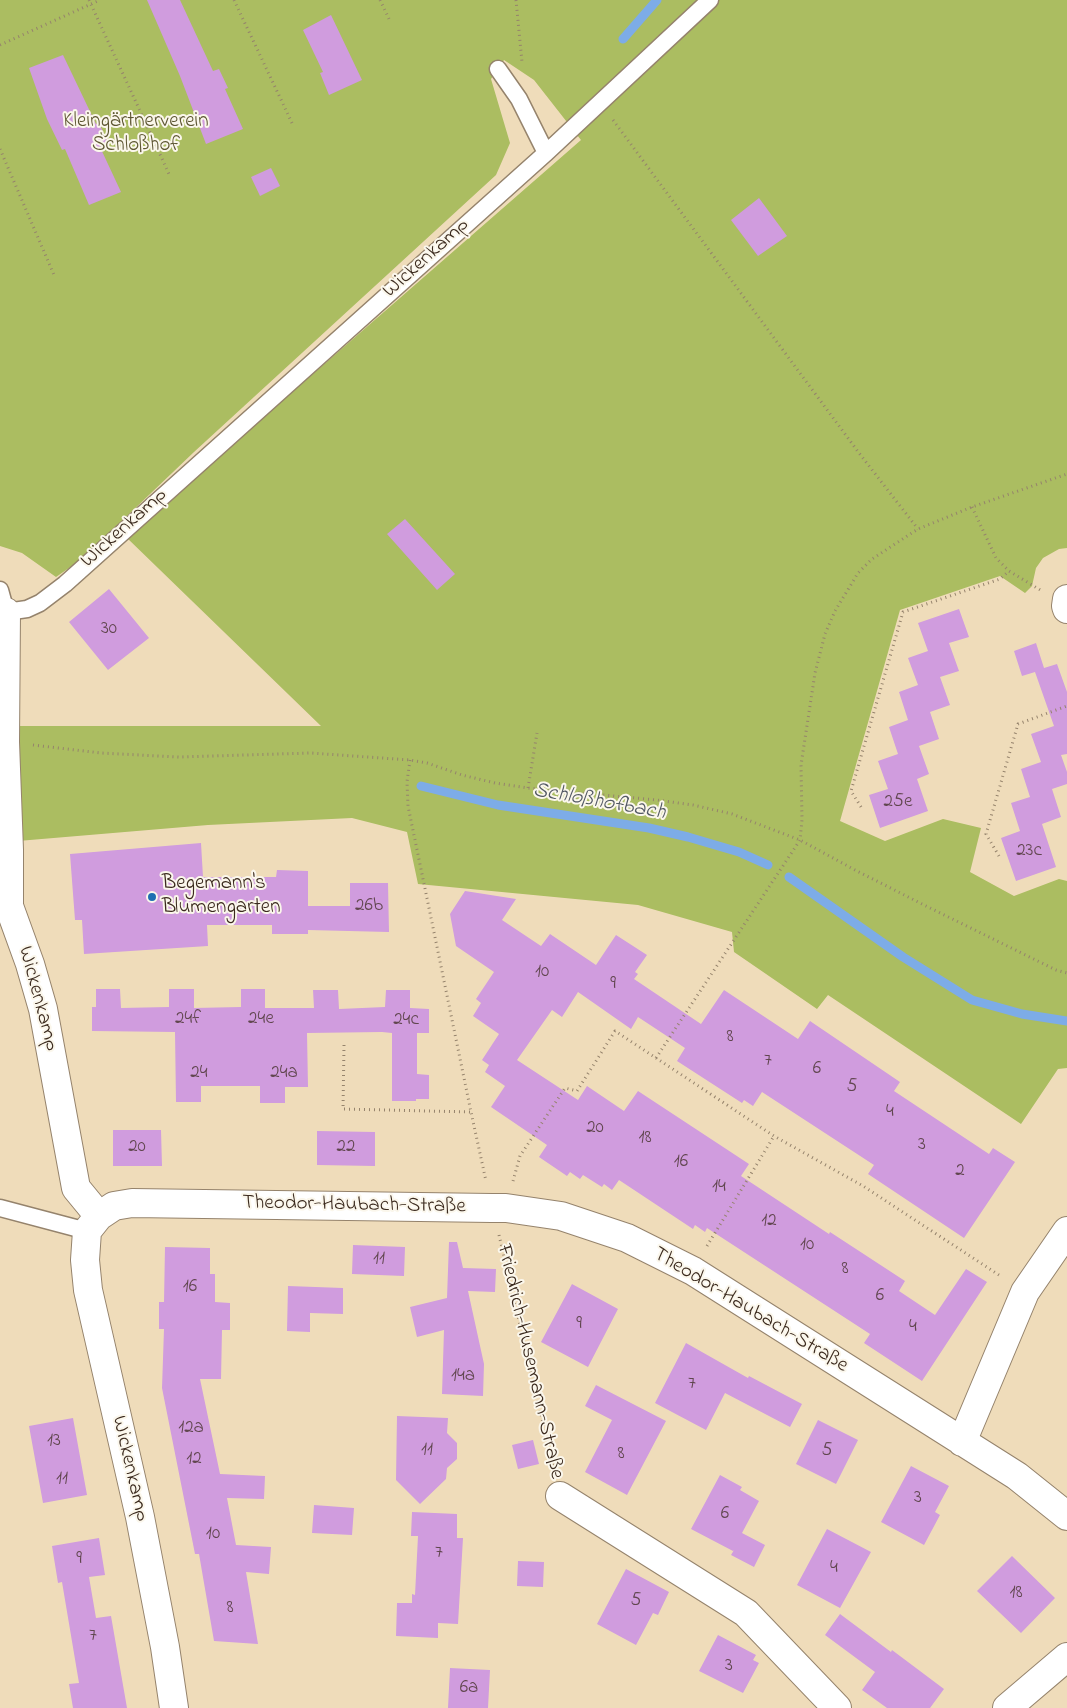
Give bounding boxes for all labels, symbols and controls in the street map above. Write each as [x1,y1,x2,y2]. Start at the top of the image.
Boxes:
park label: Kleingärtnerverein Schloßhof [63,110,209,160]
street label: Wickenkamp [379,214,475,304]
street label: Wickenkamp [77,484,173,574]
house number: 30 [101,619,117,641]
water label: Schloßhofbach [531,778,667,828]
house number: 25e [884,792,912,814]
house number: 23c [1016,841,1042,863]
place label: Begemann's Blumengarten [162,872,281,922]
marker: Begemann's Blumengarten [146,891,158,903]
house number: 26b [355,896,383,918]
street label: Wickenkamp [11,944,63,1054]
house number: 10 [535,962,549,984]
house number: 9 [610,974,616,996]
house number: 24f [175,1009,201,1031]
house number: 24e [248,1009,274,1031]
house number: 24c [393,1010,419,1032]
house number: 8 [726,1027,734,1049]
house number: 7 [764,1051,772,1073]
house number: 6 [813,1059,821,1081]
house number: 24 [190,1063,208,1085]
house number: 24a [270,1063,298,1085]
house number: 5 [847,1077,857,1099]
house number: 4 [886,1102,894,1124]
house number: 20 [586,1118,604,1140]
house number: 18 [638,1128,652,1150]
house number: 3 [918,1135,926,1157]
house number: 20 [128,1137,146,1159]
house number: 22 [337,1137,355,1159]
house number: 16 [674,1152,688,1174]
house number: 2 [955,1161,965,1183]
house number: 14 [712,1177,726,1199]
street label: Theodor-Haubach-Straße [242,1191,466,1221]
house number: 12 [761,1211,777,1233]
house number: 10 [800,1235,814,1257]
street label: Friedrich-Husemann-Straße [490,1242,568,1482]
street label: Theodor-Haubach-Straße [648,1243,852,1379]
house number: 11 [373,1249,385,1271]
house number: 8 [841,1259,849,1281]
house number: 16 [183,1277,197,1299]
house number: 6 [876,1286,884,1308]
house number: 9 [576,1314,582,1336]
house number: 4 [909,1317,917,1339]
house number: 14a [451,1366,475,1388]
house number: 7 [688,1374,696,1396]
street label: Wickenkamp [105,1414,153,1524]
house number: 12a [178,1418,204,1440]
house number: 13 [47,1431,61,1453]
house number: 11 [421,1440,433,1462]
house number: 5 [822,1441,832,1463]
house number: 8 [617,1444,625,1466]
house number: 12 [186,1449,202,1471]
house number: 11 [56,1469,68,1491]
house number: 3 [914,1488,922,1510]
house number: 6 [721,1504,729,1526]
house number: 10 [206,1524,220,1546]
house number: 7 [435,1543,443,1565]
house number: 9 [76,1549,82,1571]
house number: 4 [830,1558,838,1580]
house number: 18 [1009,1583,1023,1605]
house number: 5 [631,1591,641,1613]
house number: 8 [226,1598,234,1620]
house number: 7 [89,1626,97,1648]
house number: 3 [725,1656,733,1678]
house number: 6a [460,1678,478,1700]

